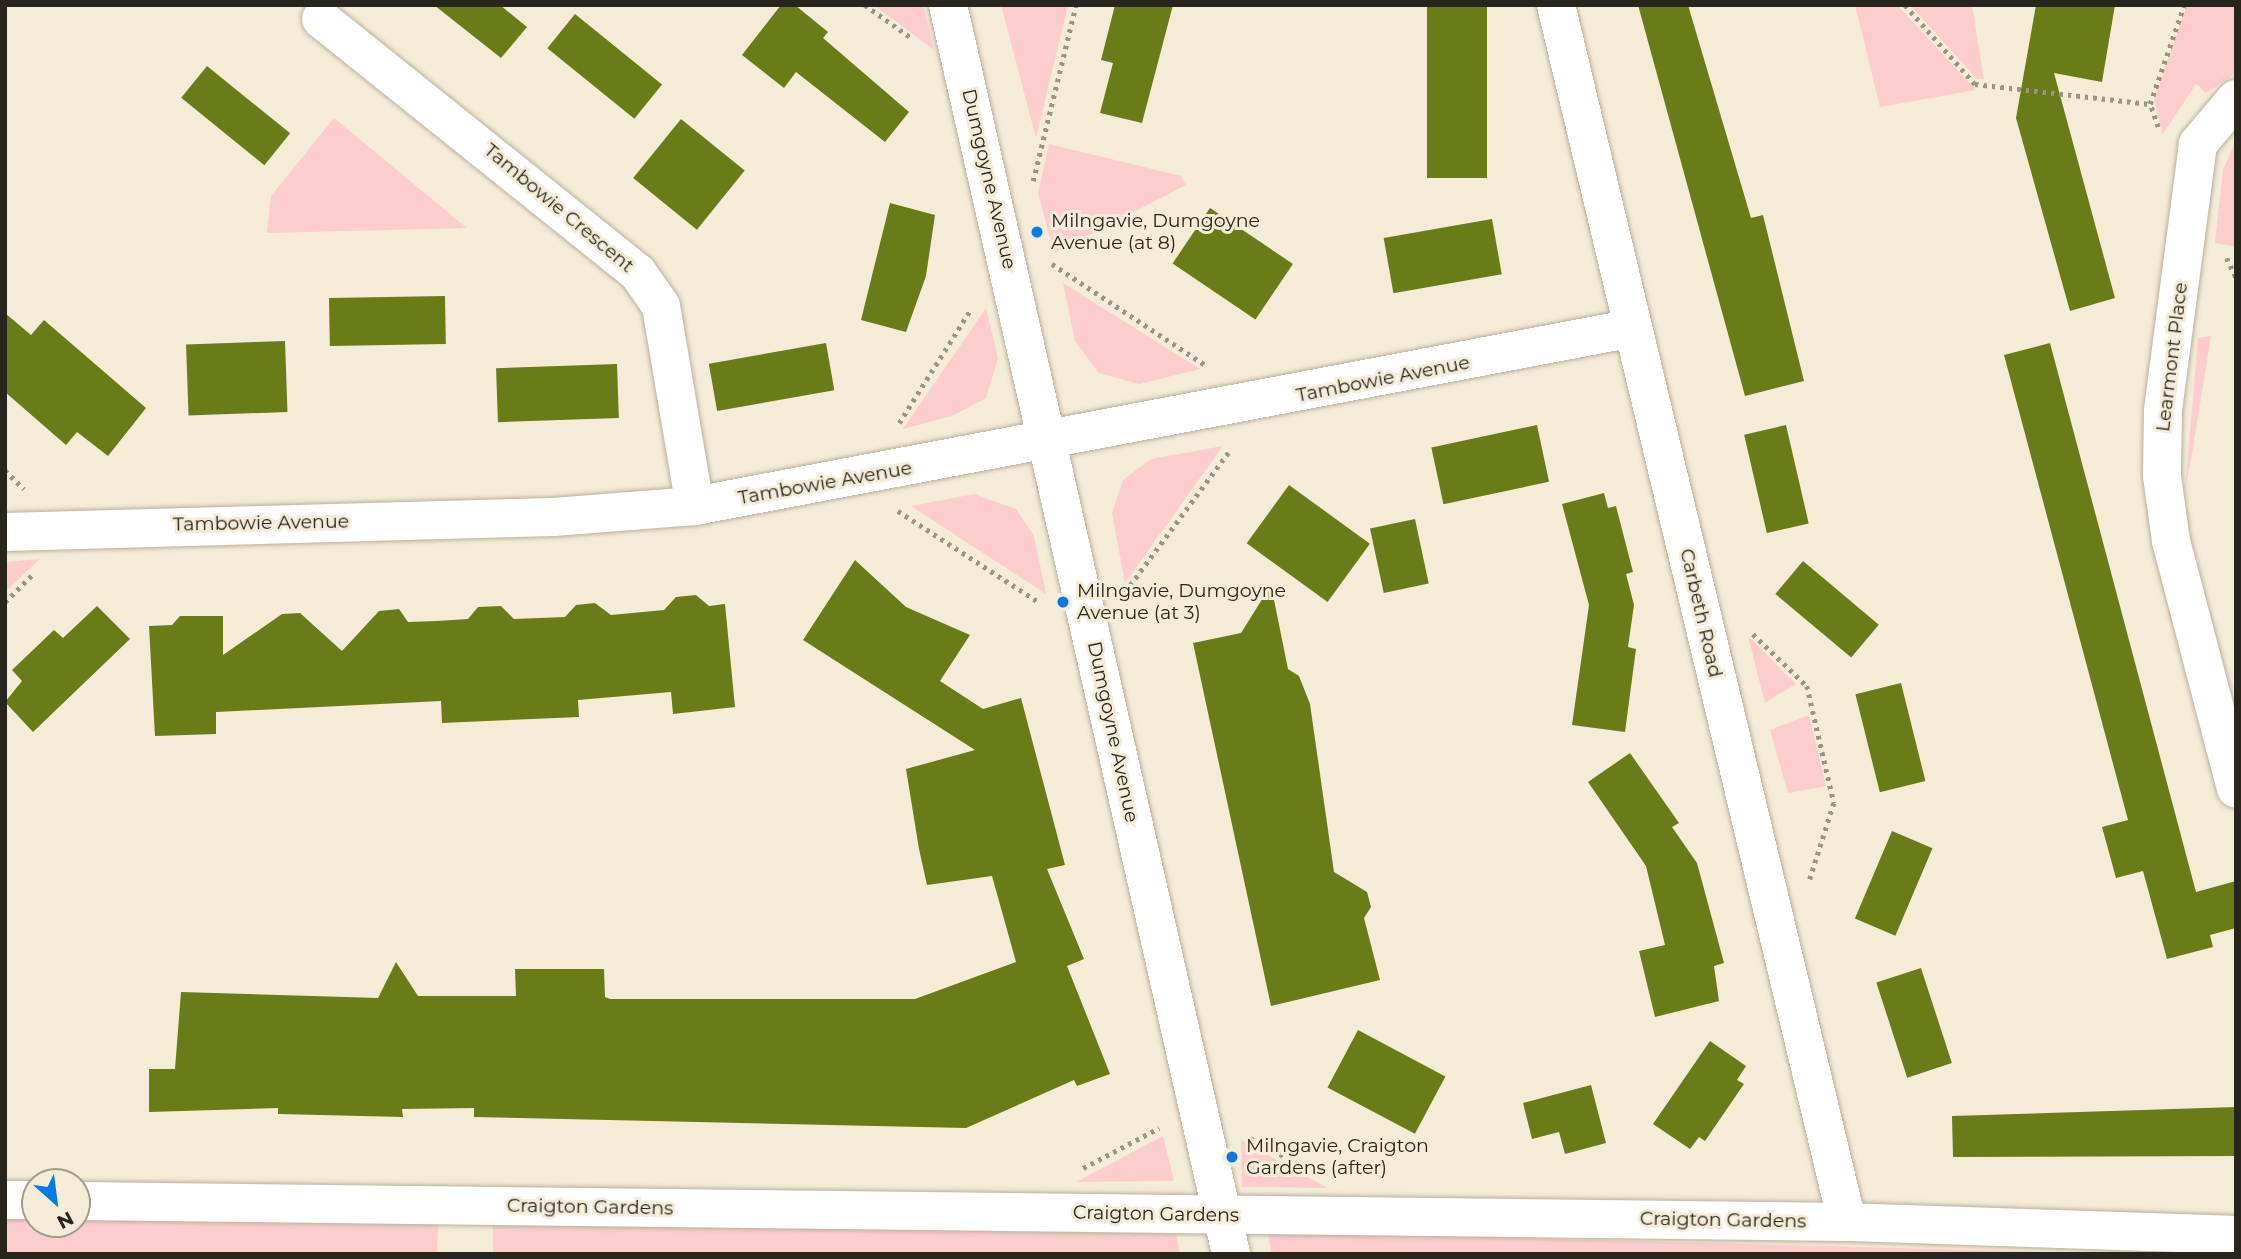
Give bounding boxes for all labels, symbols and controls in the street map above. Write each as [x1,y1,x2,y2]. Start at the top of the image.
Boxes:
street label: Dumgoyne Avenue [957,87,1021,271]
street label: Tambowie Crescent [479,139,639,277]
place label: Milngavie, Dumgoyne Avenue (at 8) [1051,210,1260,254]
marker: Milngavie, Dumgoyne Avenue (at 8) [1029,224,1045,240]
street label: Learmont Place [2152,281,2192,433]
street label: Tambowie Avenue [1294,351,1472,407]
street label: Tambowie Avenue [736,456,914,510]
street label: Tambowie Avenue [173,510,349,536]
street label: Carbeth Road [1675,546,1727,680]
place label: Milngavie, Dumgoyne Avenue (at 3) [1077,580,1286,624]
marker: Milngavie, Dumgoyne Avenue (at 3) [1055,594,1071,610]
street label: Dumgoyne Avenue [1083,639,1143,825]
place label: Milngavie, Craigton Gardens (after) [1246,1135,1429,1179]
marker: Milngavie, Craigton Gardens (after) [1224,1149,1240,1165]
north arrow [21,1168,91,1238]
street label: Craigton Gardens [507,1194,673,1220]
street label: Craigton Gardens [1073,1201,1239,1227]
text: N [53,1206,77,1234]
street label: Craigton Gardens [1640,1207,1806,1233]

